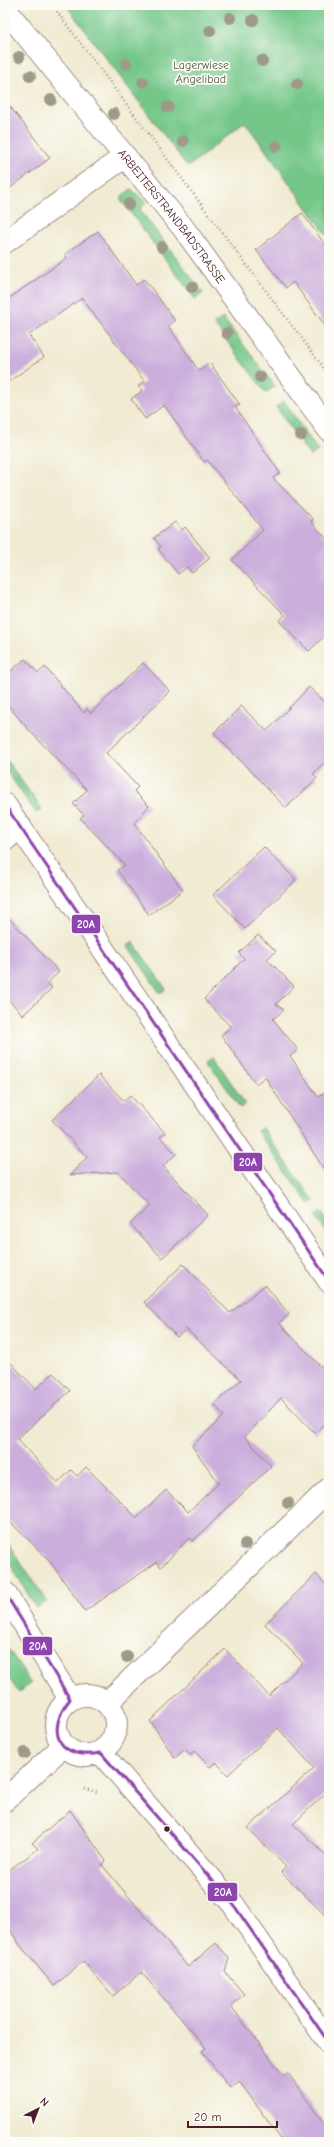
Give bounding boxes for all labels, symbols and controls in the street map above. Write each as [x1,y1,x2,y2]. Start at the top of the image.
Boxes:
park label: Lagerwiese Angelibad [173,58,229,86]
street label: ARBEITERSTRANDBADSTRASSE [115,146,228,286]
line badge: 20A [71,914,101,934]
text: 20A [77,918,95,931]
line badge: 20A [233,1152,263,1172]
text: 20A [239,1156,257,1169]
line badge: 20A [22,1636,53,1656]
text: 20A [29,1640,47,1653]
unlabelled marker [162,1824,172,1834]
line badge: 20A [207,1882,238,1902]
text: 20A [214,1886,232,1899]
north arrow [18,2089,58,2129]
text: N [37,2095,51,2109]
scale bar [188,2103,277,2129]
text: 20 m [194,2110,222,2124]

